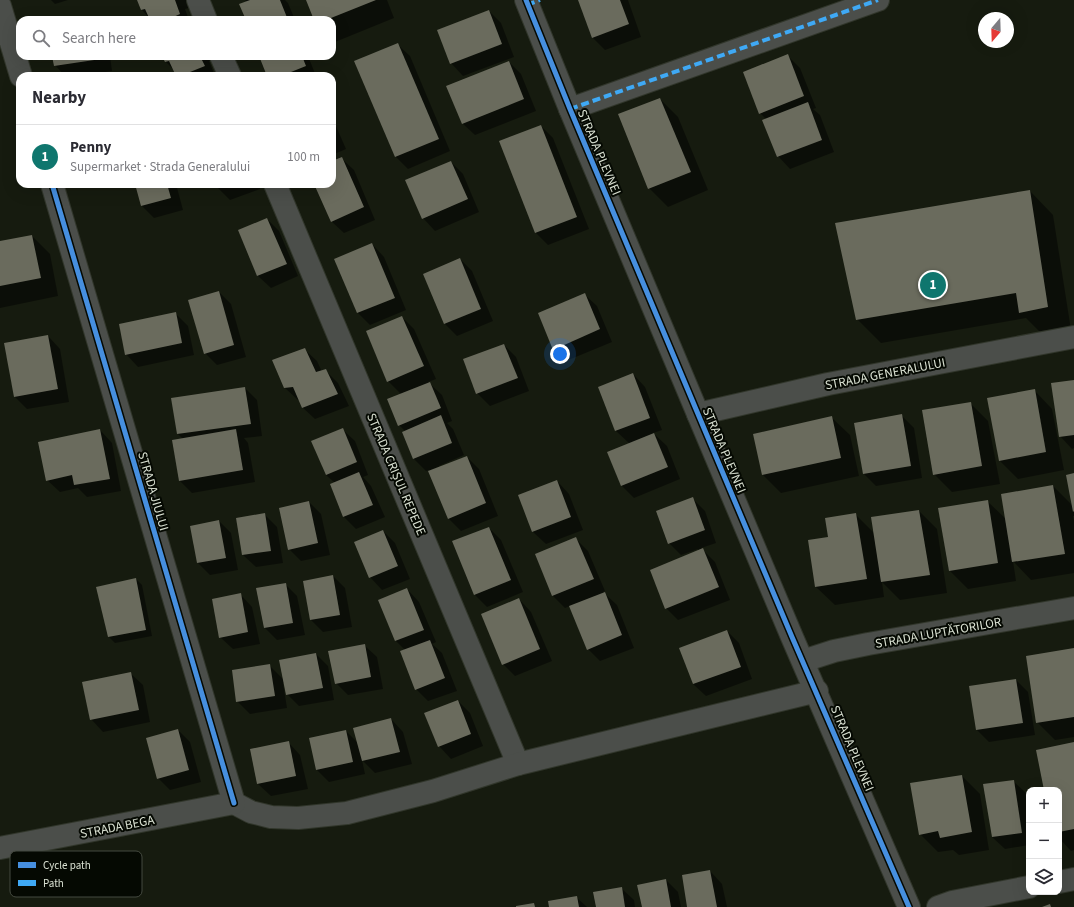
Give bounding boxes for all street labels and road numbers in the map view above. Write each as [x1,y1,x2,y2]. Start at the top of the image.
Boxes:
street label: STRADA PLEVNEI [573,107,625,198]
street label: STRADA GENERALULUI [823,353,947,394]
street label: STRADA PLEVNEI [698,405,750,496]
street label: STRADA CRIȘUL REPEDE [362,410,430,539]
street label: STRADA JIULUI [133,450,173,533]
street label: STRADA LUPTĂTORILOR [874,613,1003,653]
street label: STRADA PLEVNEI [826,703,878,794]
street label: STRADA BEGA [79,811,157,843]

